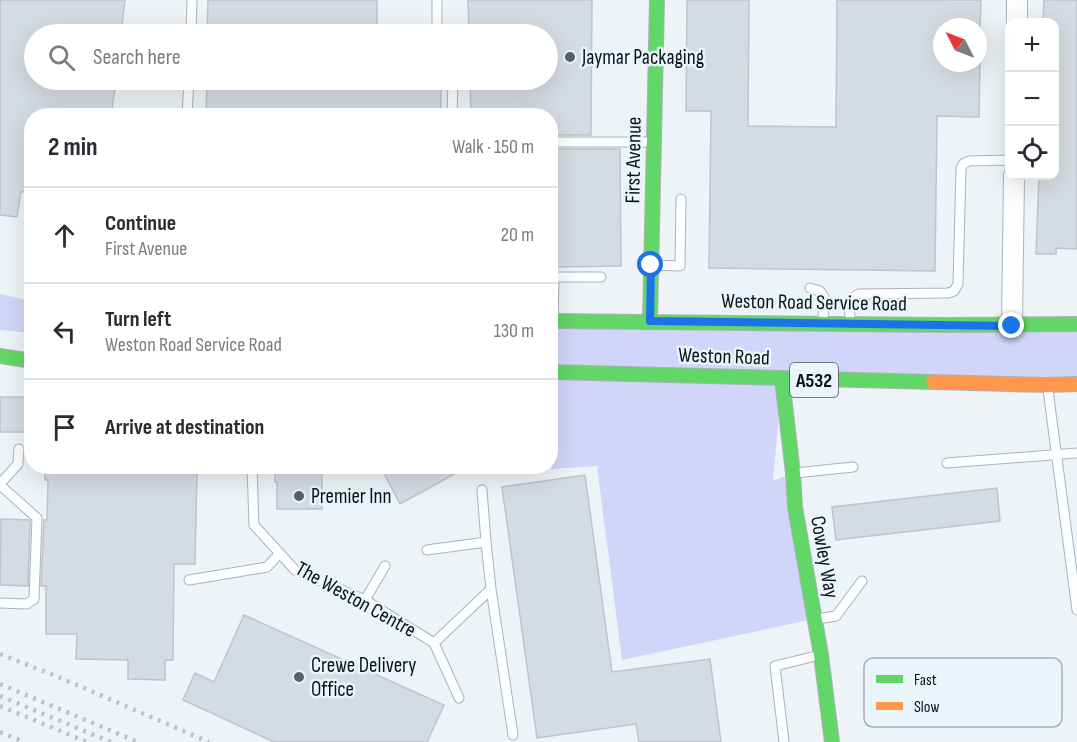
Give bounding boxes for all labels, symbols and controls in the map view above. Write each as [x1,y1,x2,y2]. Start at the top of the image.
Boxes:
north arrow [933,18,987,72]
map controls [1005,18,1059,180]
button: + [1005,18,1059,72]
search box [24,24,558,90]
icon: search [45,41,78,74]
text: Search here [93,44,180,71]
place label: Jaymar Packaging [581,45,704,70]
marker: Jaymar Packaging [563,50,577,64]
button: − [1005,72,1059,126]
street label: First Avenue [620,117,647,203]
button: locate [1005,126,1059,180]
text: 2 min [48,132,98,163]
text: Walk · 150 m [452,135,534,159]
text: Continue [105,210,176,237]
icon: ahead [48,219,81,252]
text: 20 m [501,223,534,247]
text: First Avenue [105,237,187,261]
route start [637,251,663,277]
street label: Weston Road Service Road [721,288,907,317]
text: Turn left [105,306,171,333]
route end [998,312,1024,338]
icon: left [48,315,81,348]
text: 130 m [494,319,534,343]
text: Weston Road Service Road [105,333,282,357]
street label: Weston Road [678,342,770,371]
road number: A532 [790,363,838,397]
icon: arrive [48,411,81,444]
text: Arrive at destination [105,414,264,441]
place label: Premier Inn [311,484,391,509]
marker: Premier Inn [292,489,306,503]
street label: Cowley Way [805,514,844,600]
street label: The Weston Centre [291,556,420,643]
place label: Crewe Delivery Office [311,653,416,702]
legend [864,658,1062,727]
marker: Crewe Delivery Office [292,670,306,684]
text: Fast [914,671,937,690]
text: Slow [914,698,939,717]

